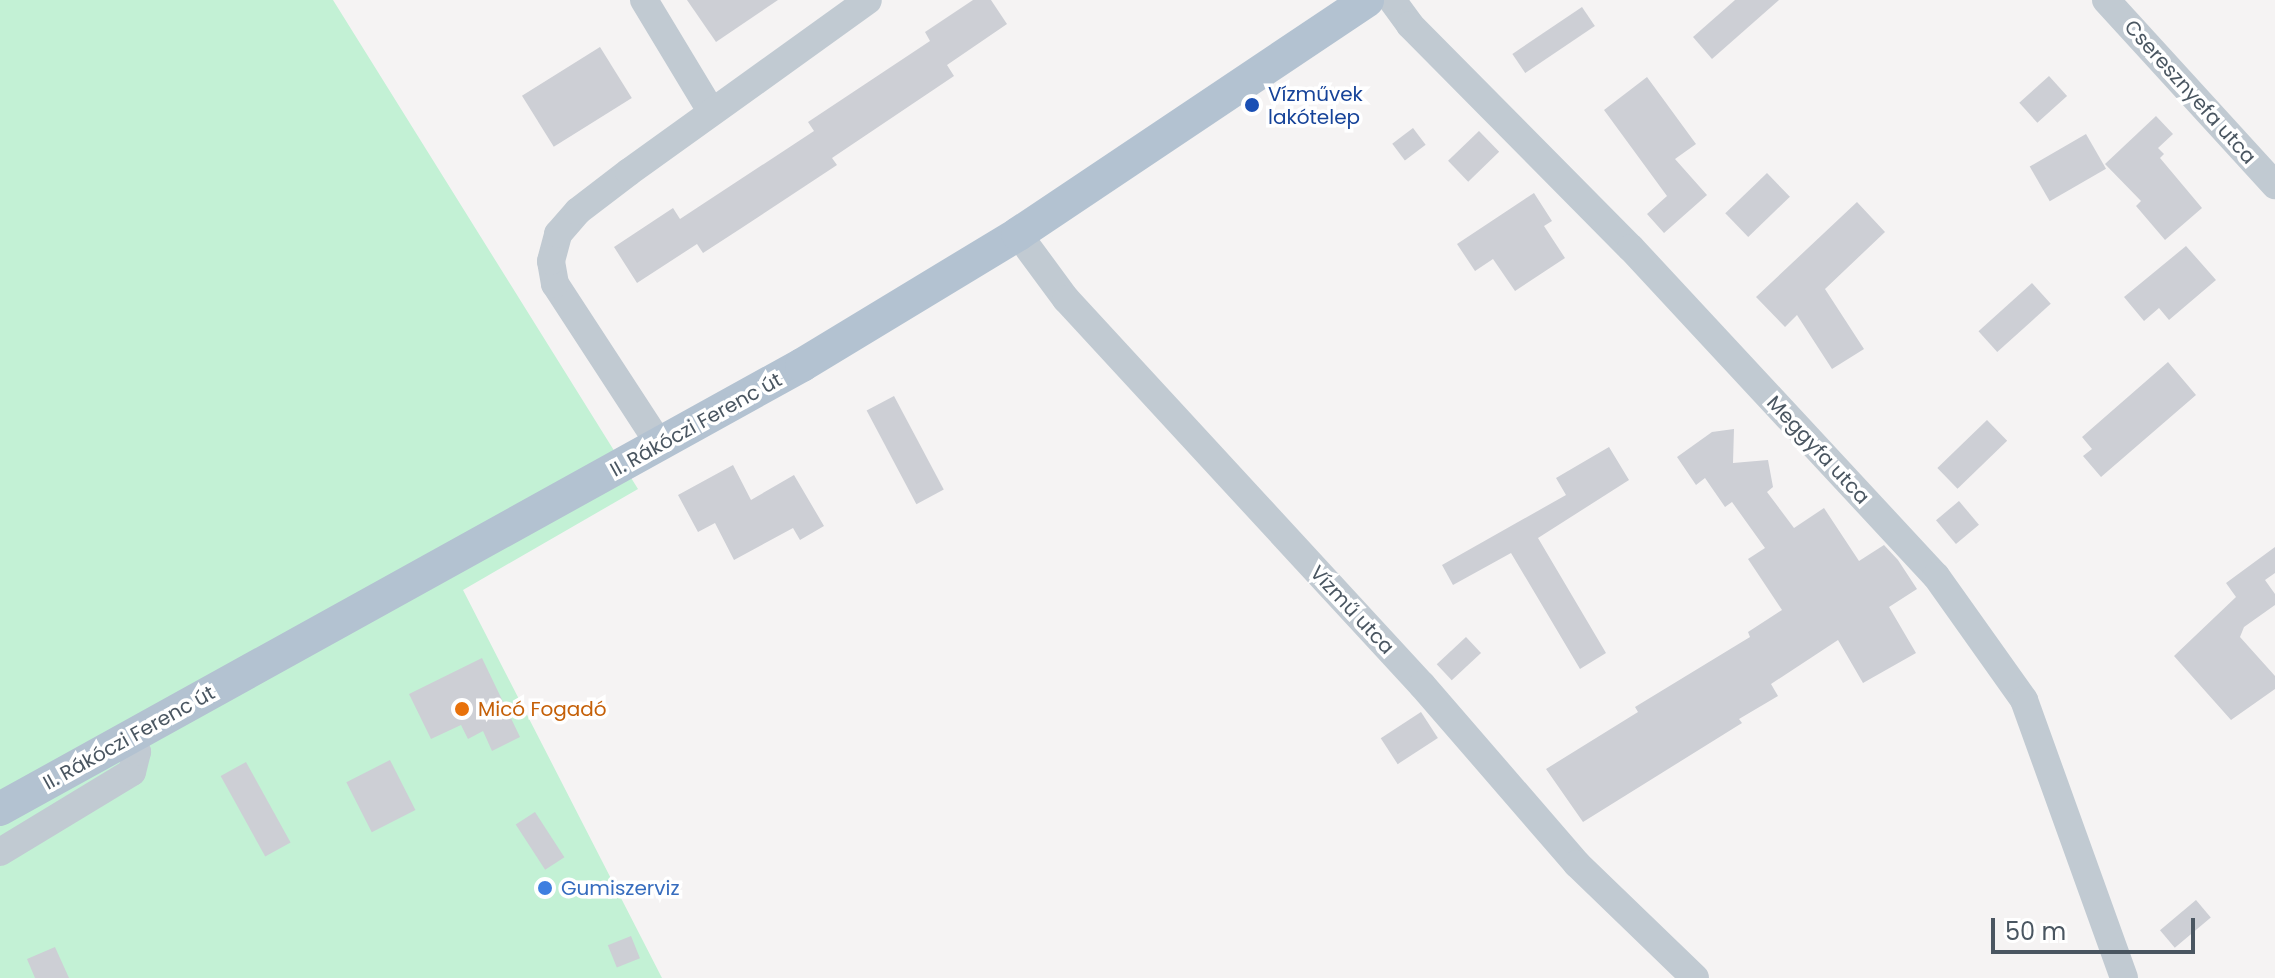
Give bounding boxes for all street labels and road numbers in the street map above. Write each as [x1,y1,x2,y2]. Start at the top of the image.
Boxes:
street label: Cseresznyefa utca [2119,15,2261,169]
street label: II. Rákóczi Ferenc út [606,368,786,482]
street label: Meggyfa utca [1762,391,1874,509]
street label: Vízmű utca [1305,561,1399,659]
street label: II. Rákóczi Ferenc út [39,681,219,795]

